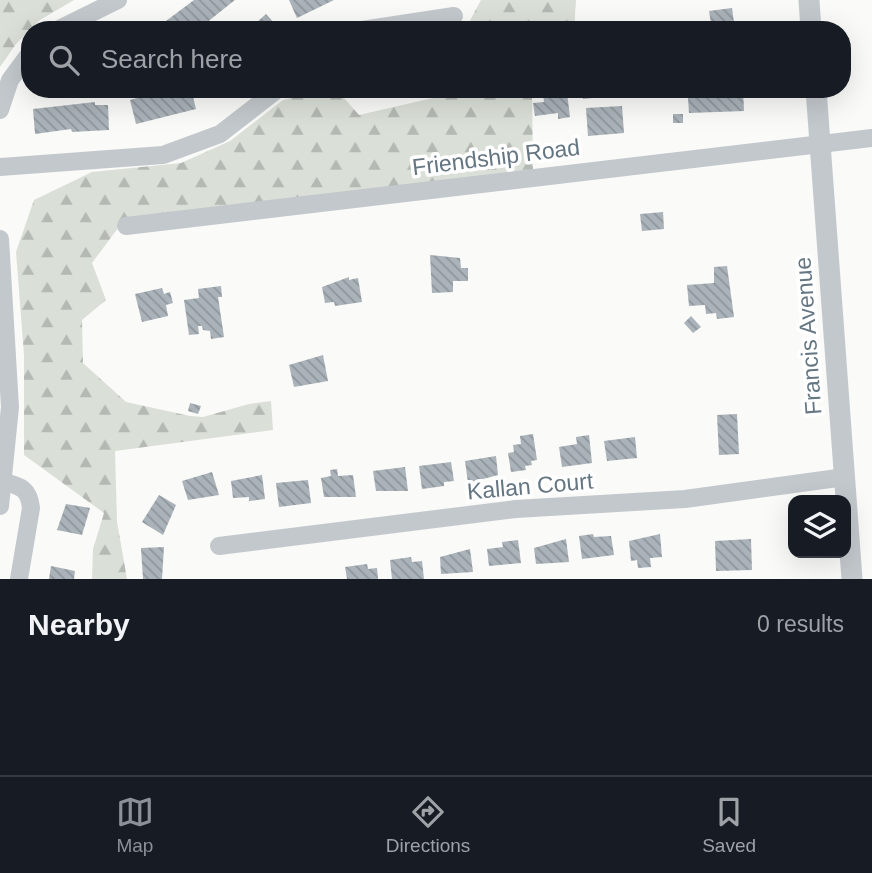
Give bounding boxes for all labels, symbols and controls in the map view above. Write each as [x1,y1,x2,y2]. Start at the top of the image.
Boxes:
search box [21,21,851,98]
icon: search [45,41,83,79]
text: Search here [101,44,243,74]
street label: Friendship Road [411,134,581,180]
street label: Francis Avenue [790,256,826,416]
street label: Kallan Court [466,467,595,504]
map controls [788,495,851,558]
button: layers [788,495,851,558]
text: Nearby [28,608,130,641]
text: 0 results [757,611,844,637]
tab: Map [116,793,154,857]
tab: Directions [386,793,470,857]
tab: Saved [702,793,756,857]

